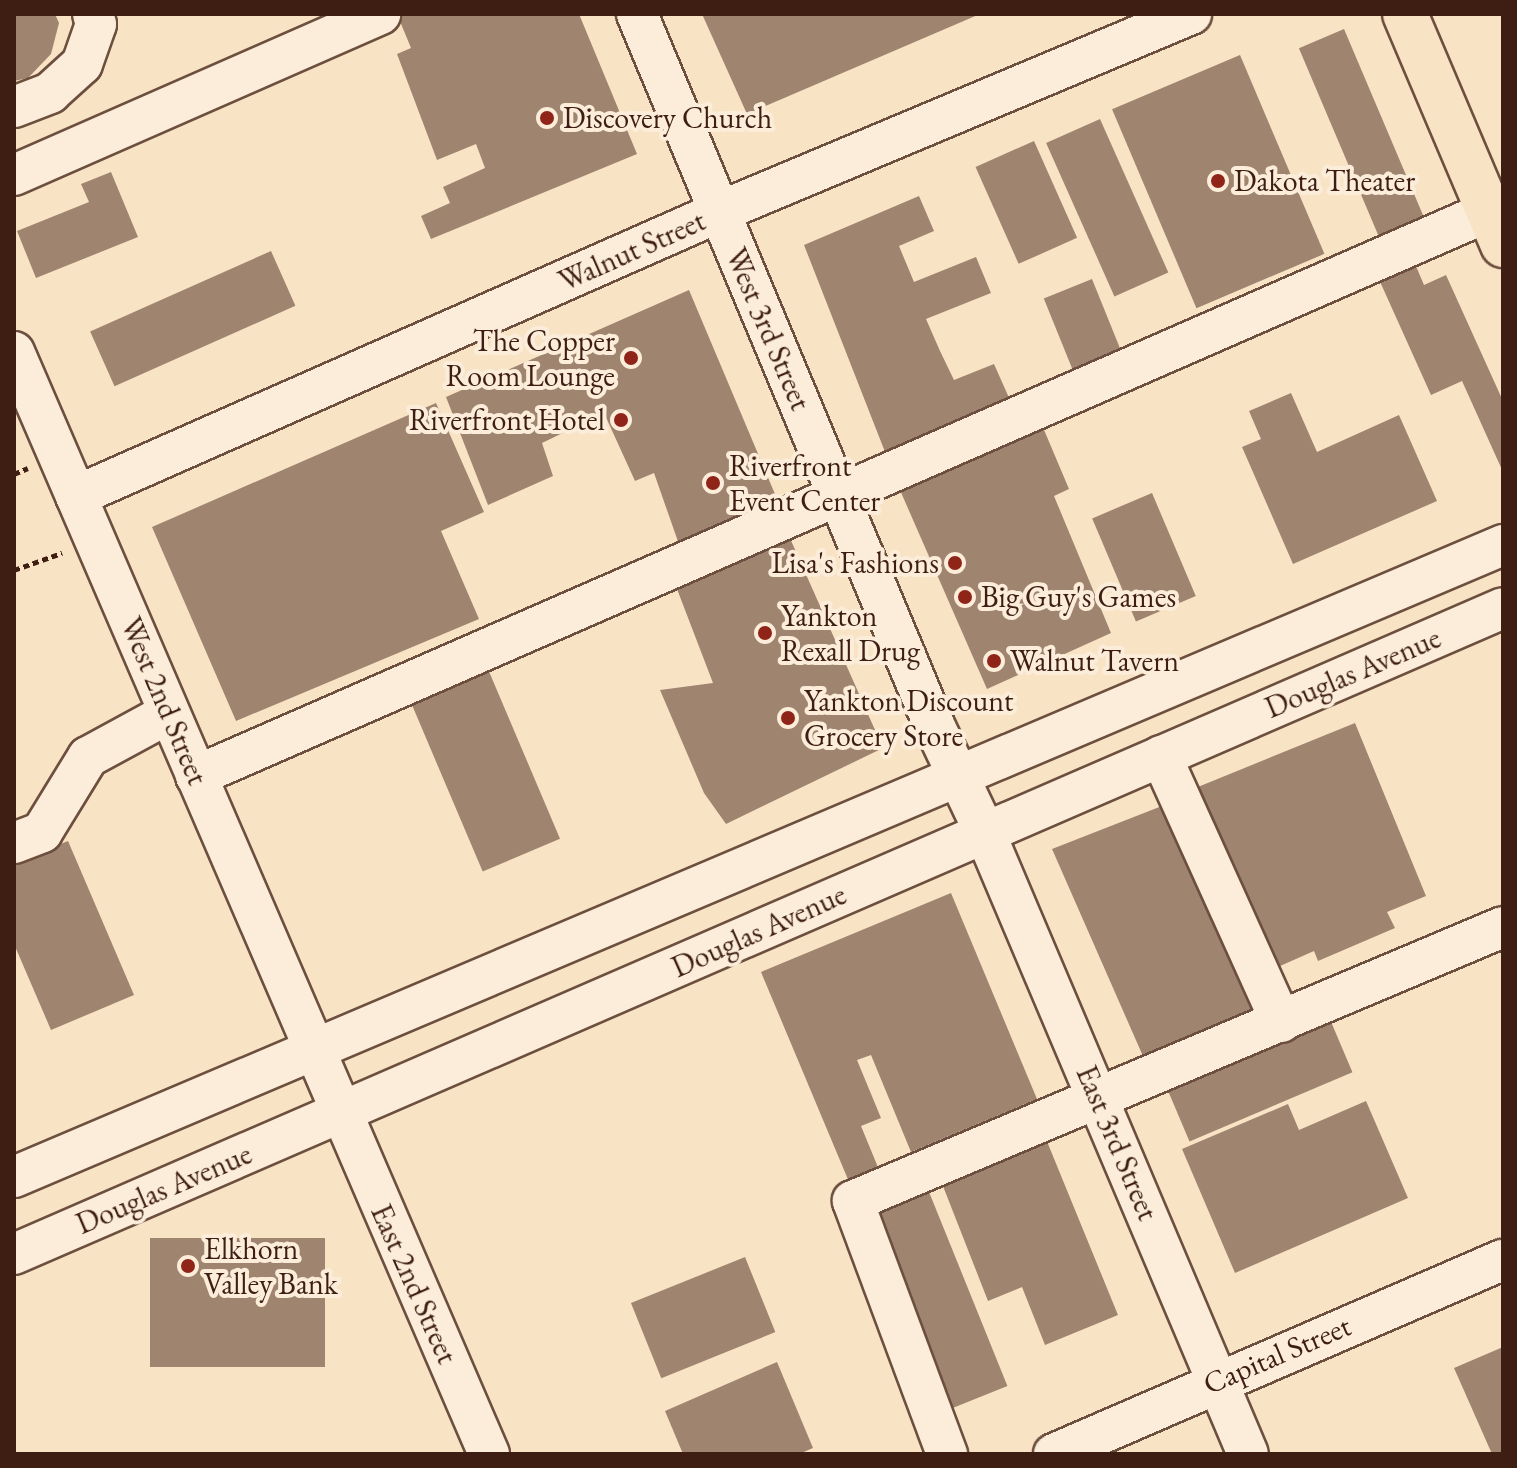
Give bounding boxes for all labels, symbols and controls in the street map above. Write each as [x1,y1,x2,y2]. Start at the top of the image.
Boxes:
place label: Discovery Church [563,100,772,136]
marker: Discovery Church [538,109,556,127]
place label: Dakota Theater [1234,163,1415,199]
marker: Dakota Theater [1209,172,1227,190]
street label: Walnut Street [553,203,711,299]
street label: West 3rd Street [718,242,818,416]
place label: The Copper Room Lounge [446,323,615,394]
marker: The Copper Room Lounge [622,349,640,367]
place label: Riverfront Hotel [409,402,605,438]
marker: Riverfront Hotel [612,411,630,429]
place label: Riverfront Event Center [729,448,880,518]
marker: Riverfront Event Center [704,474,722,492]
place label: Lisa's Fashions [771,545,939,581]
marker: Lisa's Fashions [946,554,964,572]
place label: Big Guy's Games [981,579,1176,615]
marker: Big Guy's Games [956,588,974,606]
place label: Yankton Rexall Drug [781,598,920,668]
street label: West 2nd Street [113,612,215,790]
street label: Douglas Avenue [1260,620,1446,726]
marker: Yankton Rexall Drug [756,624,774,642]
place label: Walnut Tavern [1010,643,1179,679]
marker: Walnut Tavern [985,652,1003,670]
place label: Yankton Discount Grocery Store [804,683,1014,754]
marker: Yankton Discount Grocery Store [779,709,797,727]
street label: Douglas Avenue [666,876,852,986]
street label: East 3rd Street [1068,1060,1166,1226]
street label: Douglas Avenue [71,1136,257,1242]
street label: East 2nd Street [363,1199,465,1369]
place label: Elkhorn Valley Bank [204,1231,338,1302]
marker: Elkhorn Valley Bank [179,1257,197,1275]
street label: Capital Street [1198,1308,1356,1402]

